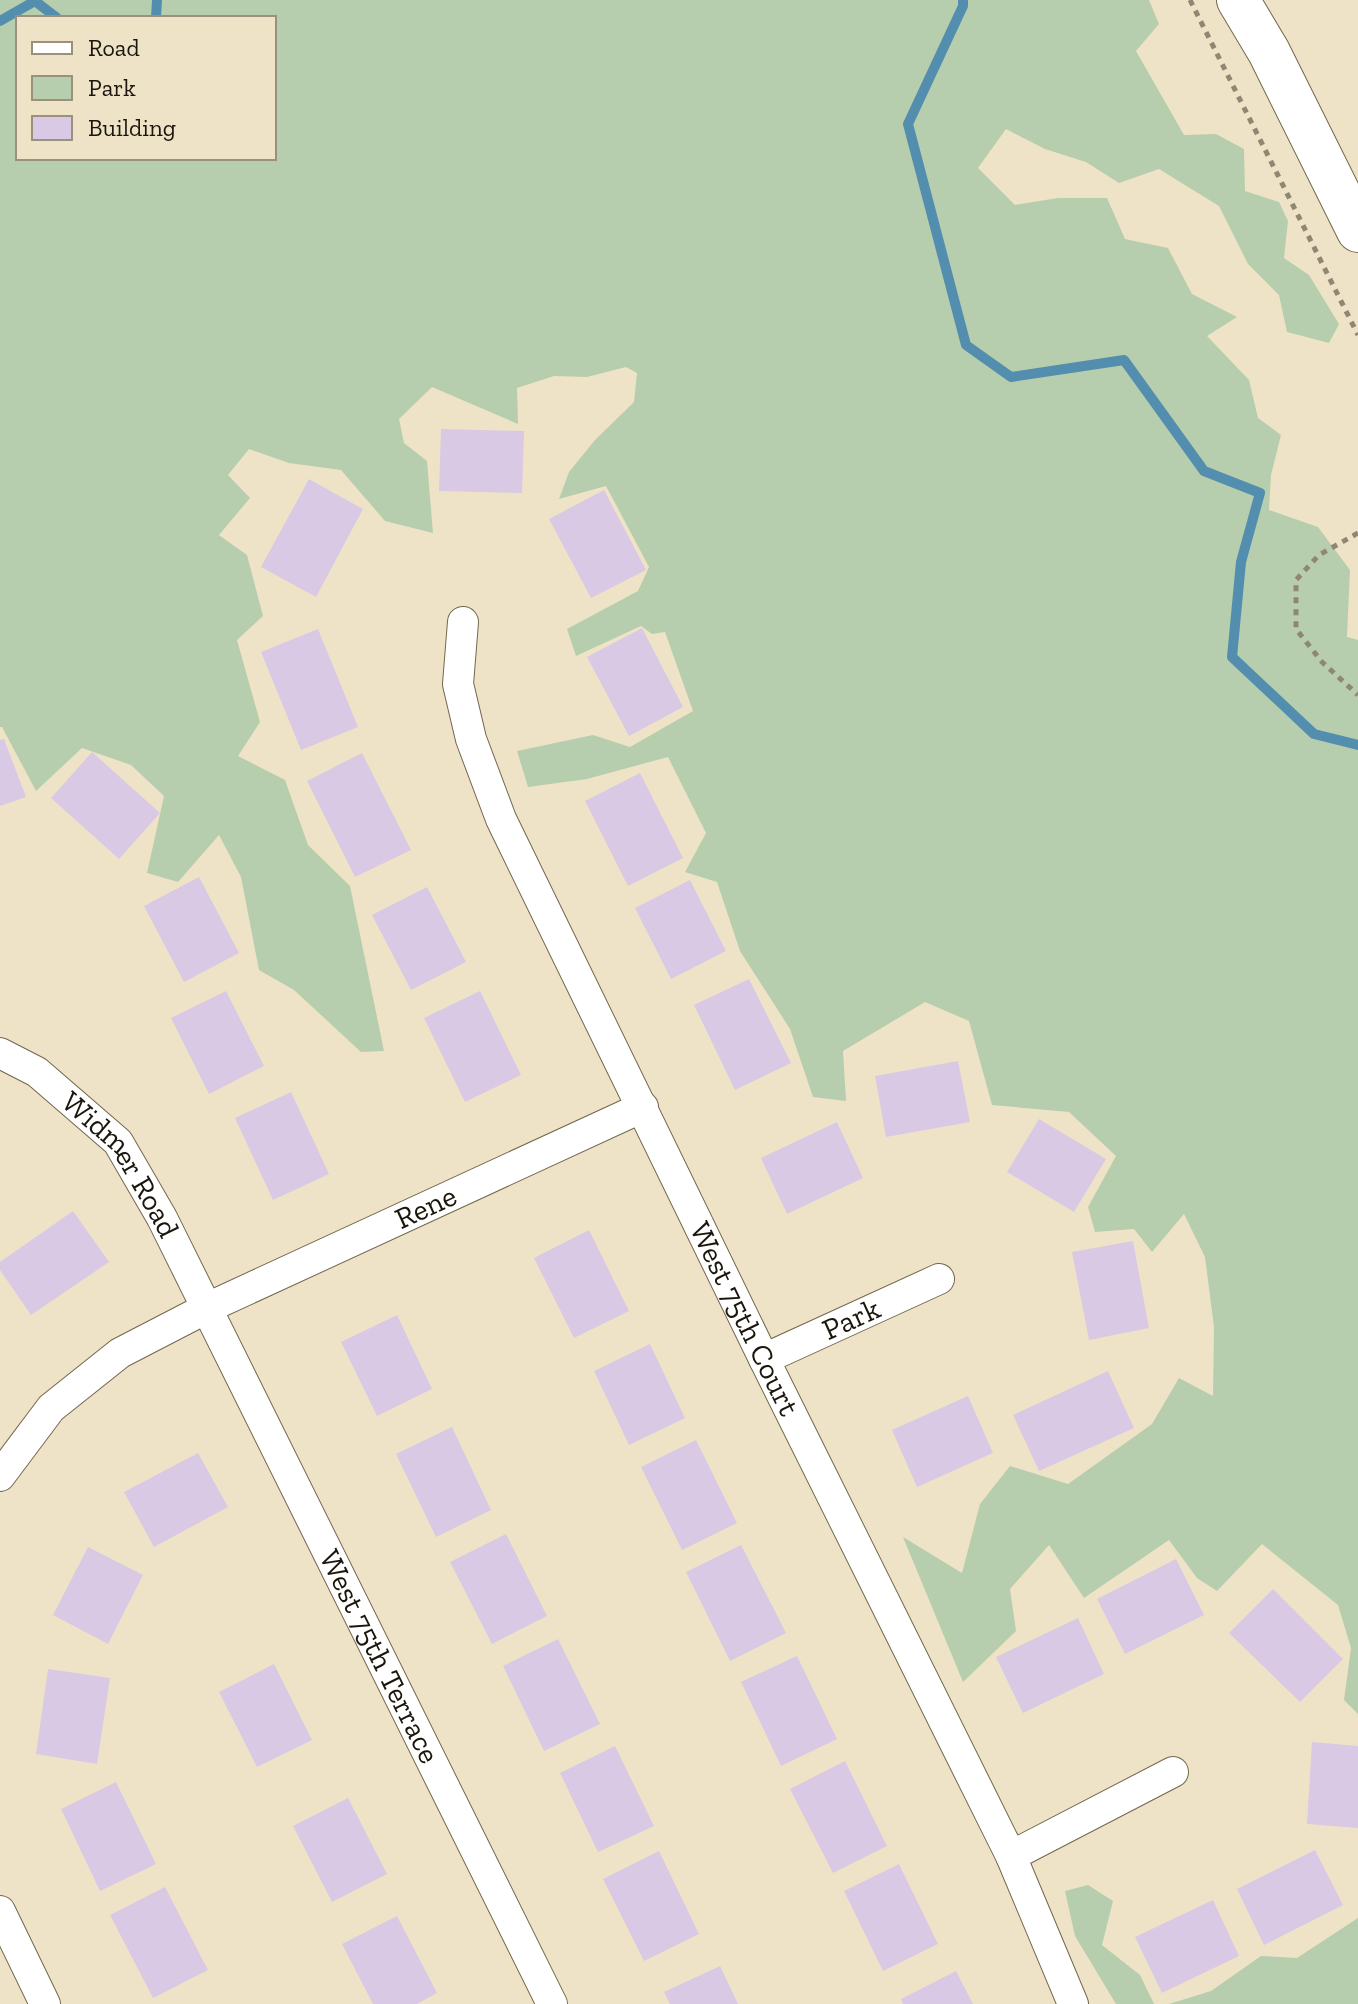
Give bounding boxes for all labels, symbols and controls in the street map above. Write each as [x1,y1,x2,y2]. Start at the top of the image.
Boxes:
legend [16,16,276,160]
text: Road [88,33,140,62]
text: Park [88,73,136,102]
text: Building [88,113,176,142]
street label: Widmer Road [54,1084,187,1244]
street label: Rene [389,1178,462,1237]
street label: West 75th Court [682,1216,807,1421]
street label: Park [817,1290,886,1348]
street label: West 75th Terrace [312,1544,448,1769]

